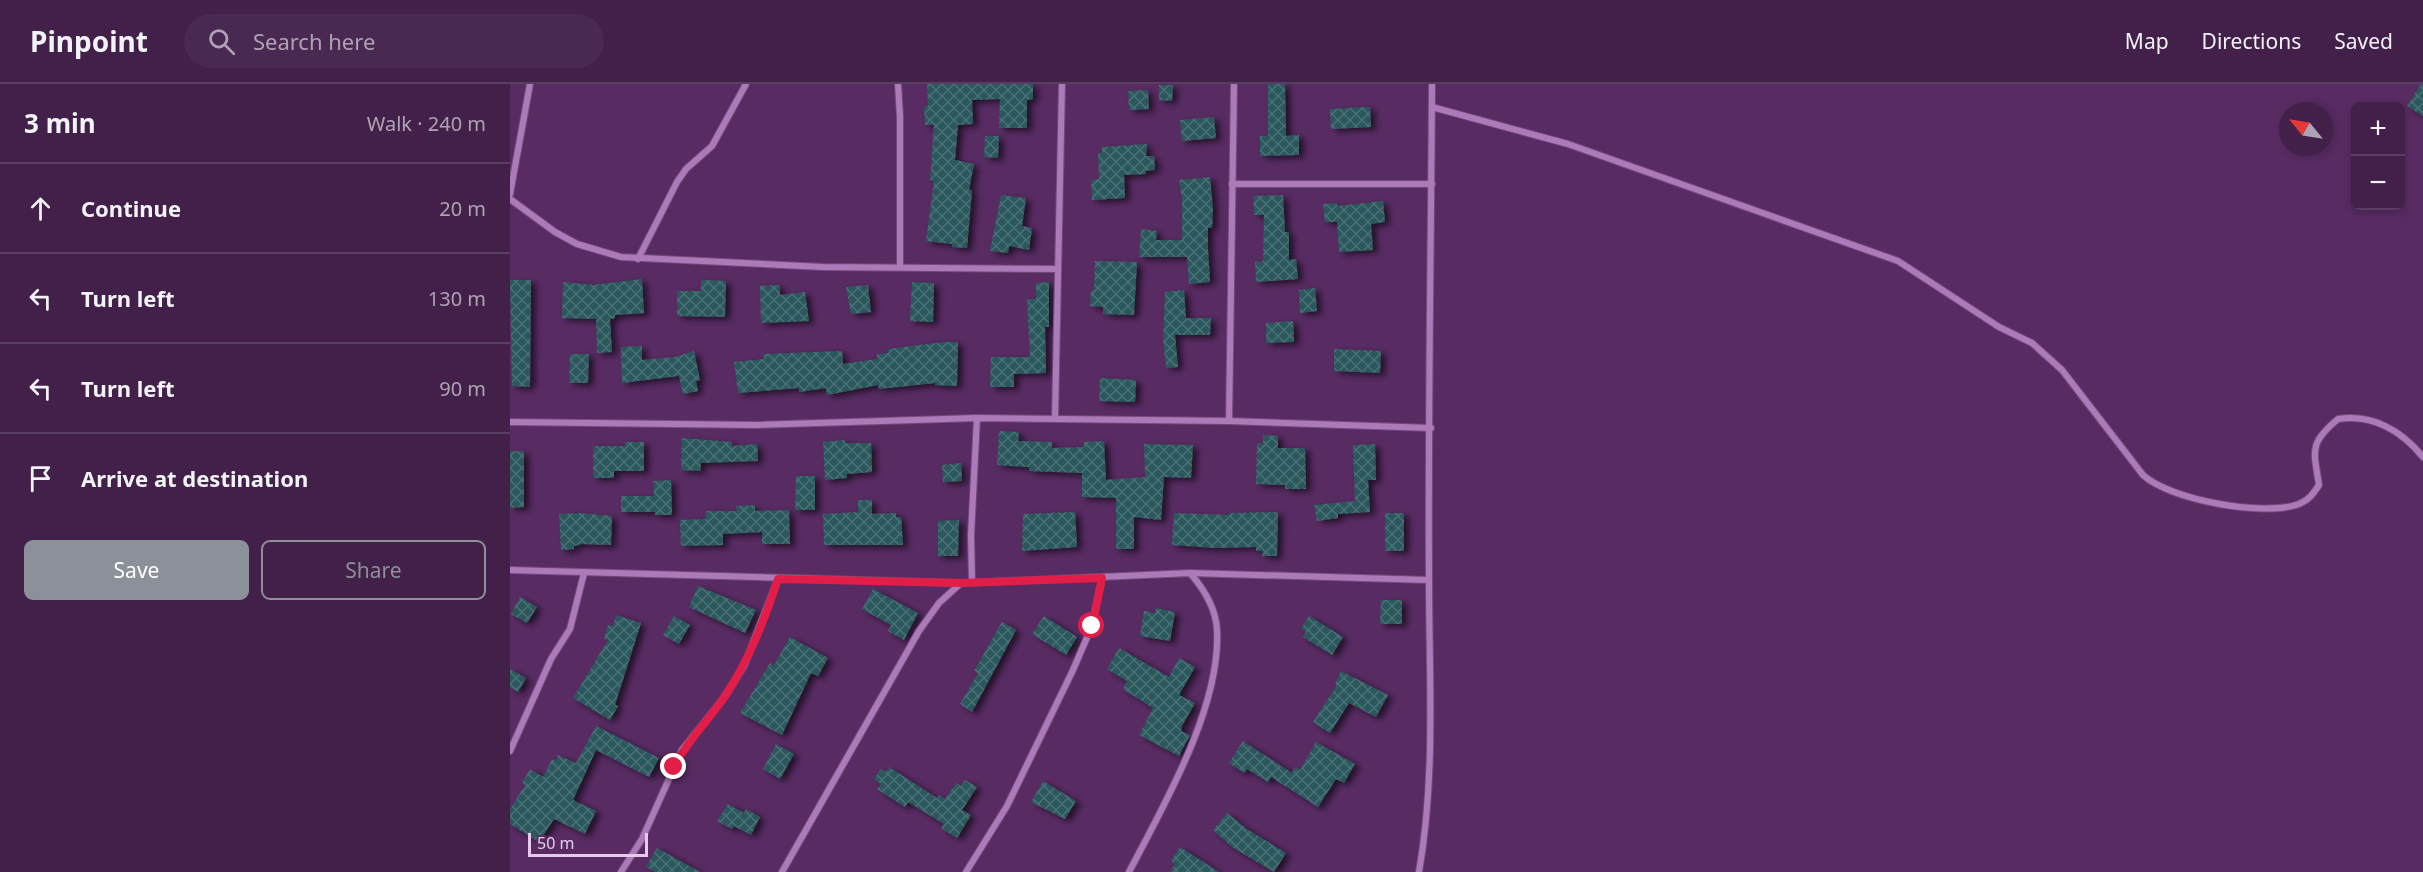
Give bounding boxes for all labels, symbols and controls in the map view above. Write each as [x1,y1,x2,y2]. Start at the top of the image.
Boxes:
search box [184,14,604,68]
text: Pinpoint [30,22,148,60]
icon: search [205,25,238,58]
text: Search here [253,26,375,56]
text: Map [2125,27,2169,55]
text: Directions [2202,27,2301,55]
text: Saved [2334,27,2393,55]
north arrow [2279,102,2333,156]
map controls [2351,102,2405,210]
button: + [2351,102,2405,156]
text: 3 min [24,105,96,141]
text: Walk · 240 m [367,110,486,137]
button: − [2351,156,2405,210]
icon: ahead [24,192,57,225]
text: Continue [81,193,181,223]
text: 20 m [439,195,486,222]
icon: left [24,282,57,315]
text: Turn left [81,283,175,313]
text: 130 m [428,285,486,312]
icon: left [24,372,57,405]
text: Turn left [81,373,175,403]
text: 90 m [439,375,486,402]
icon: arrive [24,462,57,495]
text: Arrive at destination [81,463,308,493]
button: Save [24,540,249,600]
button: Share [261,540,486,600]
route start [1078,612,1104,638]
route end [660,753,686,779]
scale bar [528,830,648,858]
text: 50 m [537,832,574,854]

